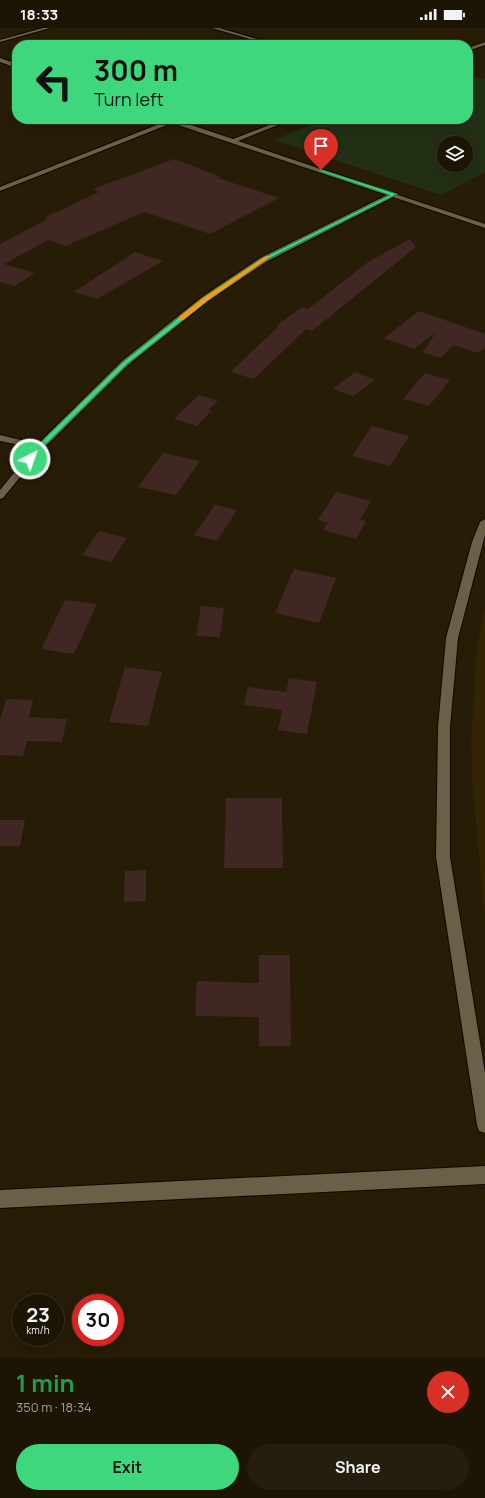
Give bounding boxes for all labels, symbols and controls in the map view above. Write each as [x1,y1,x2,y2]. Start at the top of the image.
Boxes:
text: 18:33 [20,4,58,25]
text: 300 m [94,51,178,89]
icon: left [28,56,80,108]
text: Turn left [94,87,164,111]
pin [304,129,338,170]
icon: arrive [310,135,332,157]
map controls [437,136,473,172]
button: layers [437,136,473,172]
position arrow [9,438,51,480]
speed limit sign: 30 [72,1294,124,1346]
text: 23 [26,1301,50,1328]
text: km/h [26,1323,50,1337]
text: 1 min [16,1366,75,1399]
button: close [427,1371,469,1413]
text: 350 m · 18:34 [16,1398,92,1416]
button: Exit [16,1444,239,1490]
button: Share [247,1444,469,1490]

